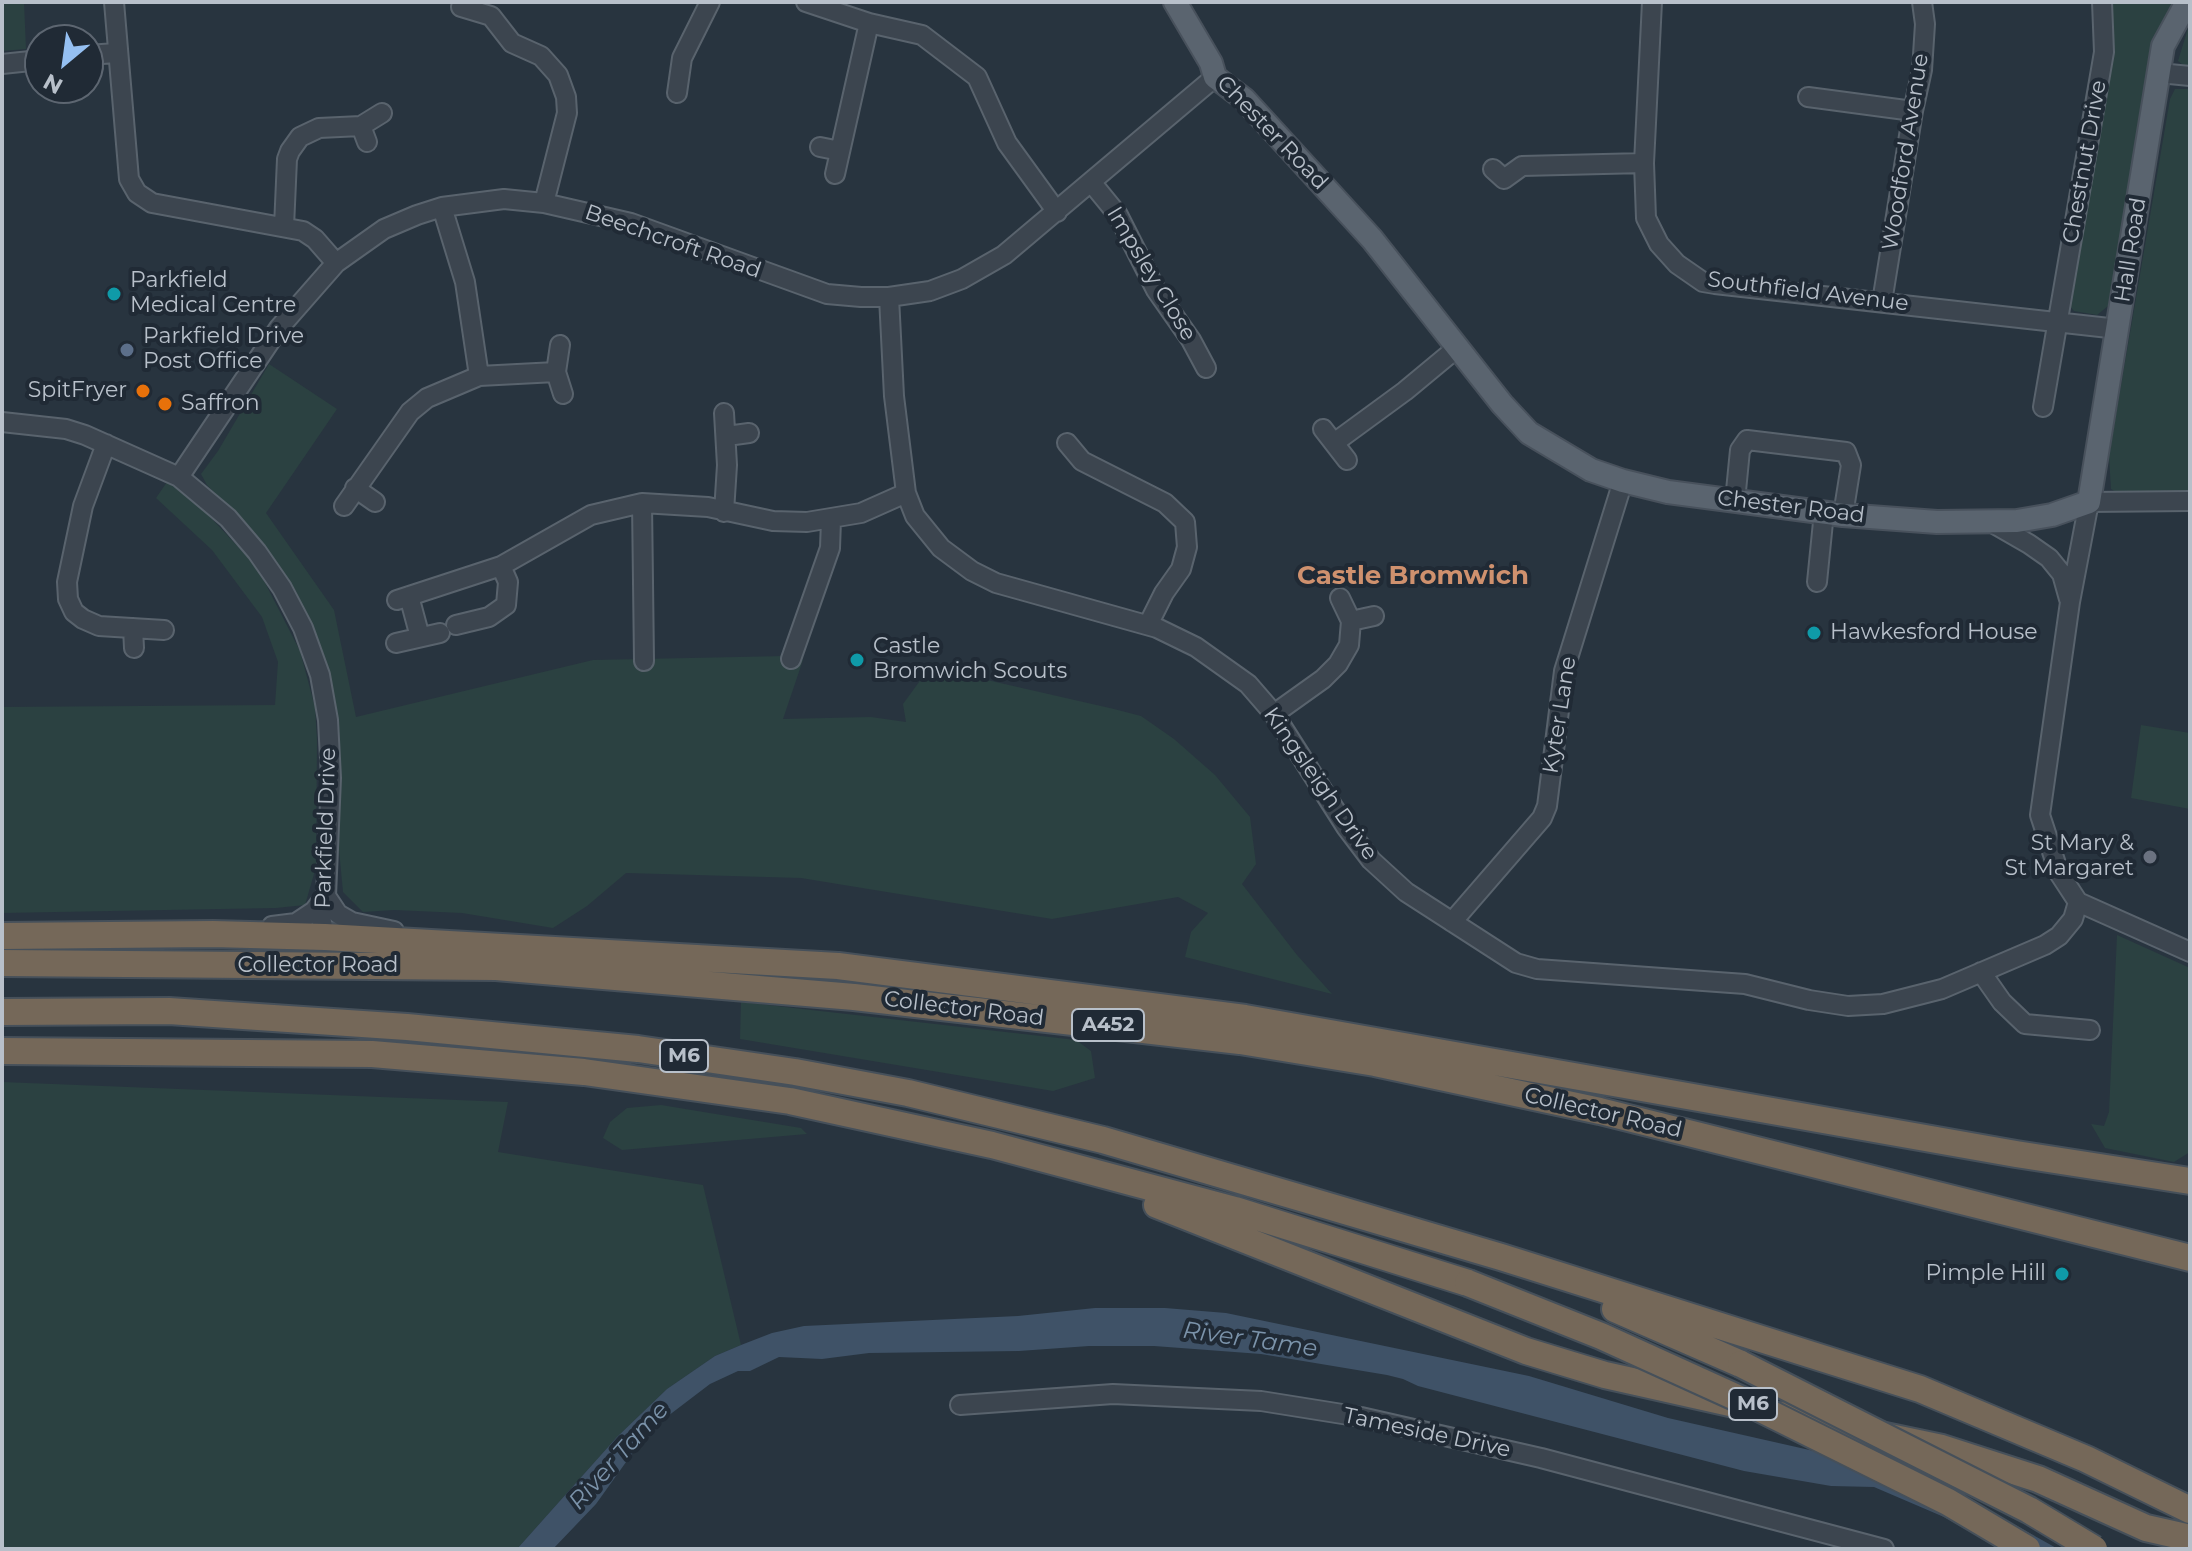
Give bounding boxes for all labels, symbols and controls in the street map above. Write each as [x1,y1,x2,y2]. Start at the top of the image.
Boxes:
north arrow [24,24,104,104]
street label: Woodford Avenue [1877,52,1935,252]
text: N [39,68,67,100]
street label: Chester Road [1211,70,1333,196]
street label: Chestnut Drive [2058,78,2112,246]
street label: Hall Road [2110,196,2152,304]
street label: Beechcroft Road [581,199,765,285]
street label: Impsley Close [1101,202,1201,346]
street label: Southfield Avenue [1706,267,1910,317]
place label: Parkfield Medical Centre [130,268,296,320]
marker: Parkfield Medical Centre [105,285,123,303]
place label: Parkfield Drive Post Office [143,324,304,376]
marker: Parkfield Drive Post Office [118,341,136,359]
place label: SpitFryer [28,378,127,404]
marker: SpitFryer [134,382,152,400]
place label: Saffron [181,391,260,417]
marker: Saffron [156,395,174,413]
street label: Chester Road [1716,485,1866,529]
district label: Castle Bromwich [1297,560,1529,592]
place label: Hawkesford House [1830,620,2037,646]
marker: Hawkesford House [1805,624,1823,642]
place label: Castle Bromwich Scouts [873,634,1067,686]
marker: Castle Bromwich Scouts [848,651,866,669]
street label: Kyter Lane [1538,655,1582,775]
street label: Kingsleigh Drive [1257,702,1383,866]
street label: Parkfield Drive [310,747,342,909]
place label: St Mary & St Margaret [2004,831,2134,882]
marker: St Mary & St Margaret [2141,848,2159,866]
street label: Collector Road [238,953,398,979]
street label: Collector Road [883,986,1045,1032]
road number: A452 [1072,1009,1144,1041]
road number: M6 [660,1040,708,1072]
street label: Collector Road [1522,1082,1684,1144]
place label: Pimple Hill [1925,1261,2046,1287]
marker: Pimple Hill [2053,1265,2071,1283]
water label: River Tame [1181,1316,1319,1364]
road number: M6 [1729,1388,1777,1420]
water label: River Tame [563,1396,675,1516]
street label: Tameside Drive [1341,1402,1513,1464]

